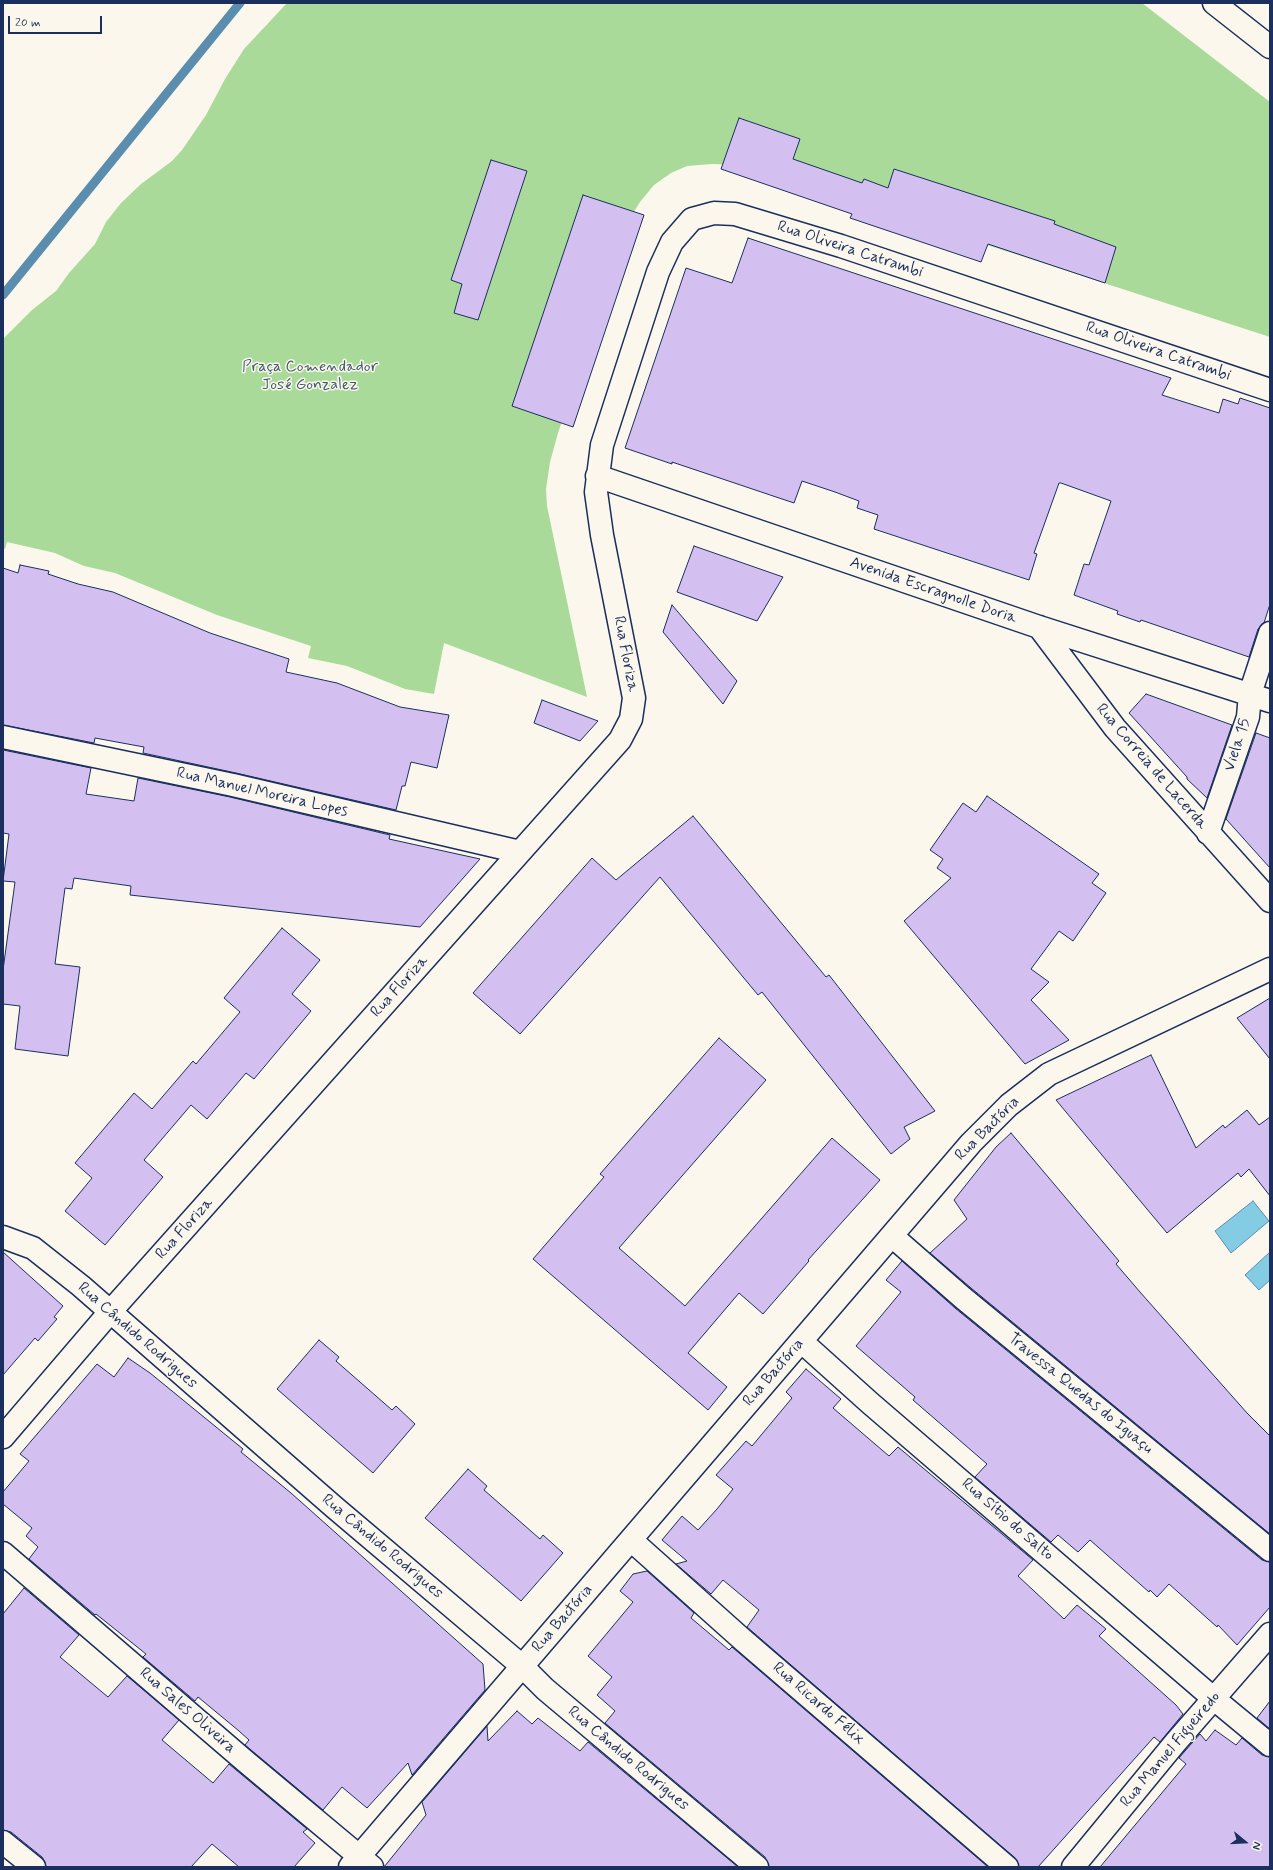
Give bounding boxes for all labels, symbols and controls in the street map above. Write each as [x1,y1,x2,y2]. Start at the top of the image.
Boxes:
scale bar [10,8,104,34]
text: 20 m [15,15,41,31]
street label: Rua Oliveira Catrambi [775,217,925,283]
street label: Rua Oliveira Catrambi [1083,318,1233,386]
park label: Praça Comendador José Gonzalez [242,358,378,396]
street label: Avenida Escragnolle Doria [847,553,1019,629]
street label: Rua Floriza [608,615,642,693]
street label: Rua Correia de Lacerda [1091,700,1211,834]
street label: Viela 15 [1220,716,1256,774]
street label: Rua Manuel Moreira Lopes [174,764,350,822]
street label: Rua Floriza [367,952,433,1022]
street label: Rua Bactória [952,1093,1024,1165]
street label: Rua Floriza [152,1194,218,1264]
street label: Rua Cândido Rodrigues [73,1279,201,1393]
street label: Travessa Quedas do Iguaçu [1003,1329,1157,1459]
street label: Rua Bactória [739,1335,809,1411]
street label: Rua Sítio do Salto [957,1475,1057,1565]
street label: Rua Cândido Rodrigues [317,1491,447,1603]
street label: Rua Bactória [528,1581,598,1657]
street label: Rua Ricardo Félix [768,1659,868,1749]
street label: Rua Sales Oliveira [135,1664,239,1758]
street label: Rua Manuel Figueiredo [1117,1688,1225,1812]
street label: Rua Cândido Rodrigues [563,1703,693,1815]
north arrow [1225,1822,1265,1862]
text: N [1249,1840,1264,1851]

